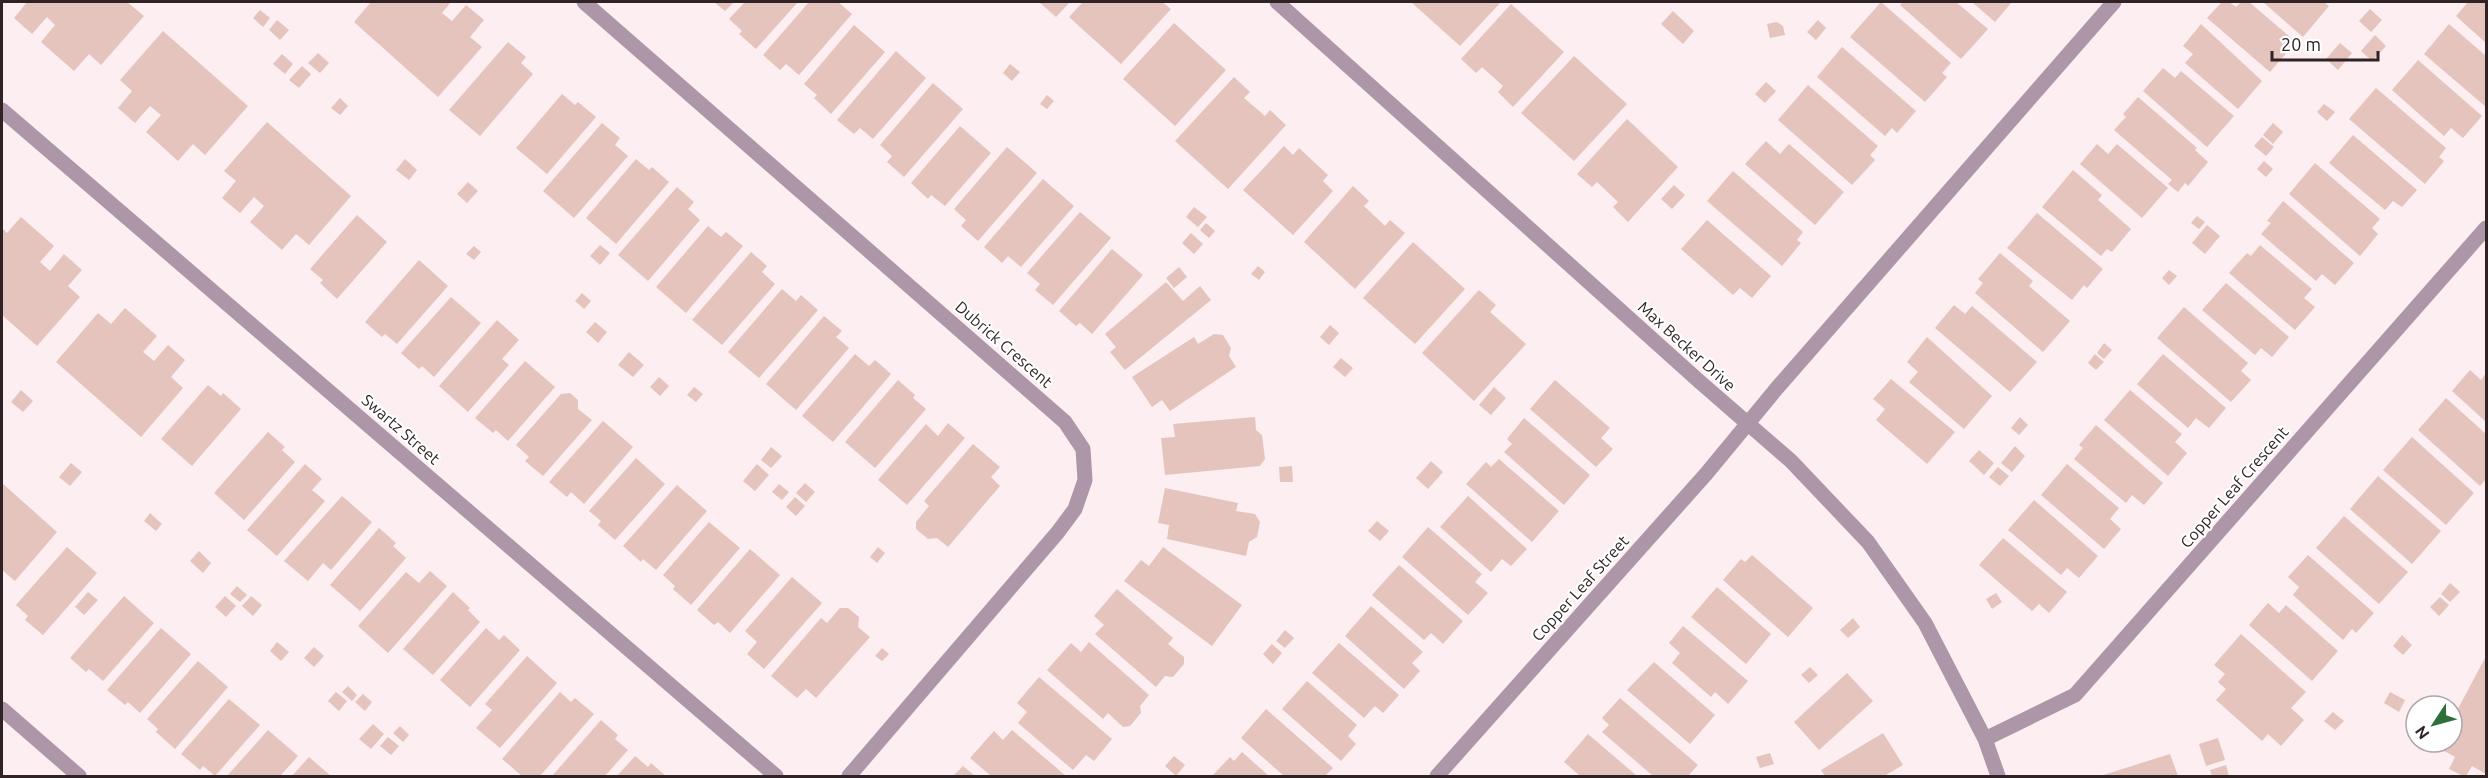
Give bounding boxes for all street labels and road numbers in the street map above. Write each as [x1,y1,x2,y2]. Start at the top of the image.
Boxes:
street label: Dubrick Crescent [952,297,1057,391]
street label: Max Becker Drive [1635,298,1739,394]
street label: Swartz Street [358,390,444,468]
street label: Copper Leaf Crescent [2176,422,2292,551]
street label: Copper Leaf Street [1528,531,1633,645]

